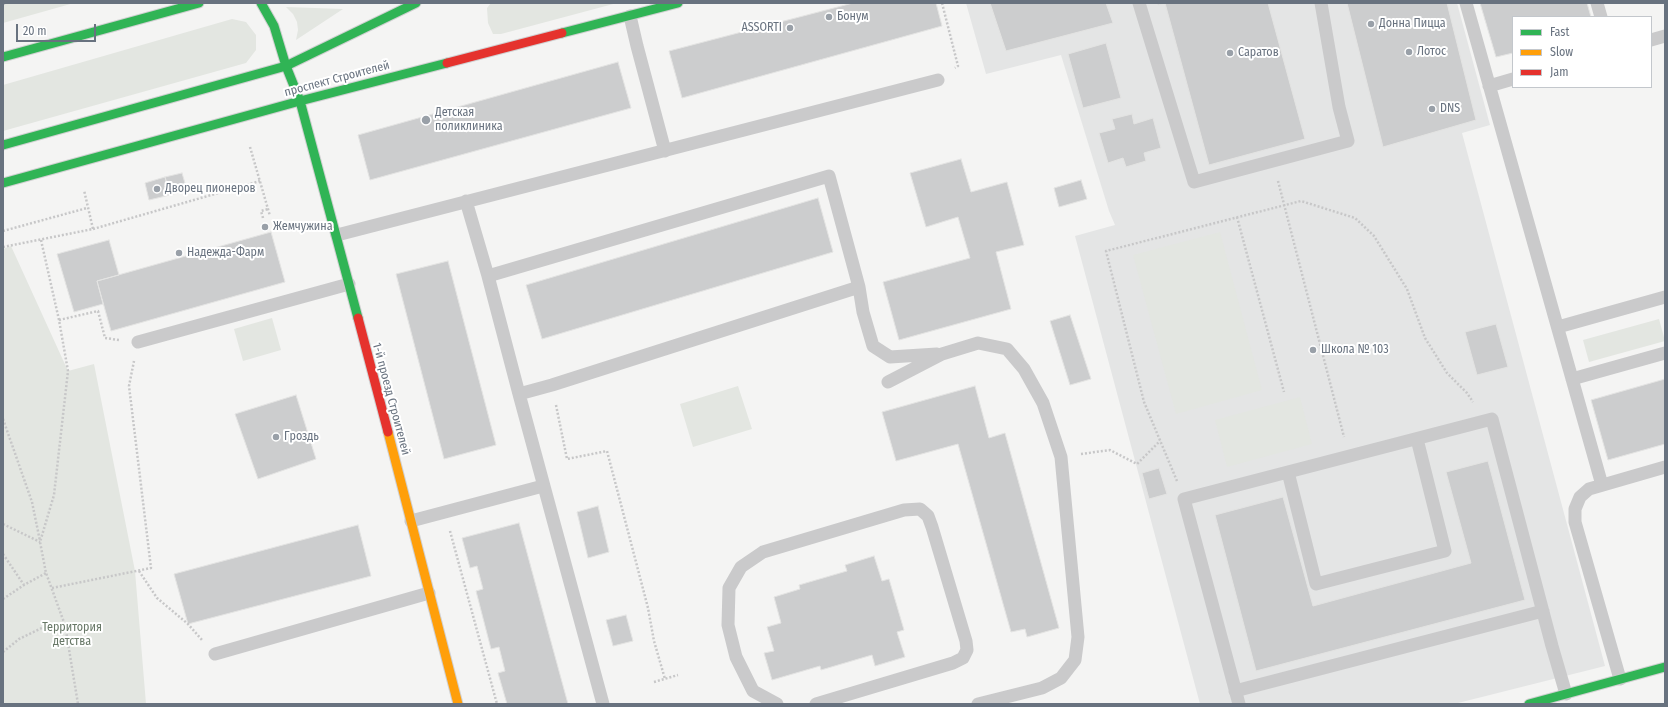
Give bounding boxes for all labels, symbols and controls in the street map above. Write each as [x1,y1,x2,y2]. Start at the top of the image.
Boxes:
place label: Бонум [837,10,869,24]
marker: Бонум [824,12,834,22]
scale bar [18,16,98,42]
legend [1512,16,1652,88]
place label: Донна Пицца [1379,17,1446,31]
marker: Донна Пицца [1366,19,1376,29]
place label: ASSORTI [741,21,782,35]
marker: ASSORTI [785,23,795,33]
text: 20 m [23,24,47,38]
text: Fast [1550,25,1569,39]
place label: Лотос [1417,45,1446,59]
text: Slow [1550,45,1573,59]
place label: Саратов [1238,46,1279,60]
marker: Лотос [1404,47,1414,57]
marker: Саратов [1225,48,1235,58]
street label: проспект Строителей [283,58,391,100]
text: Jam [1550,65,1568,79]
place label: DNS [1440,102,1460,116]
marker: DNS [1427,104,1437,114]
place label: Детская поликлиника [435,106,503,134]
marker: Детская поликлиника [420,114,432,126]
place label: Дворец пионеров [165,182,256,196]
marker: Дворец пионеров [152,184,162,194]
place label: Жемчужина [273,220,333,234]
marker: Жемчужина [260,222,270,232]
place label: Надежда-Фарм [187,246,264,260]
marker: Надежда-Фарм [174,248,184,258]
street label: 1-й проезд Строителей [369,341,413,457]
place label: Школа № 103 [1321,343,1389,357]
marker: Школа № 103 [1308,345,1318,355]
place label: Гроздь [284,430,319,444]
marker: Гроздь [271,432,281,442]
park label: Территория детства [42,621,102,649]

